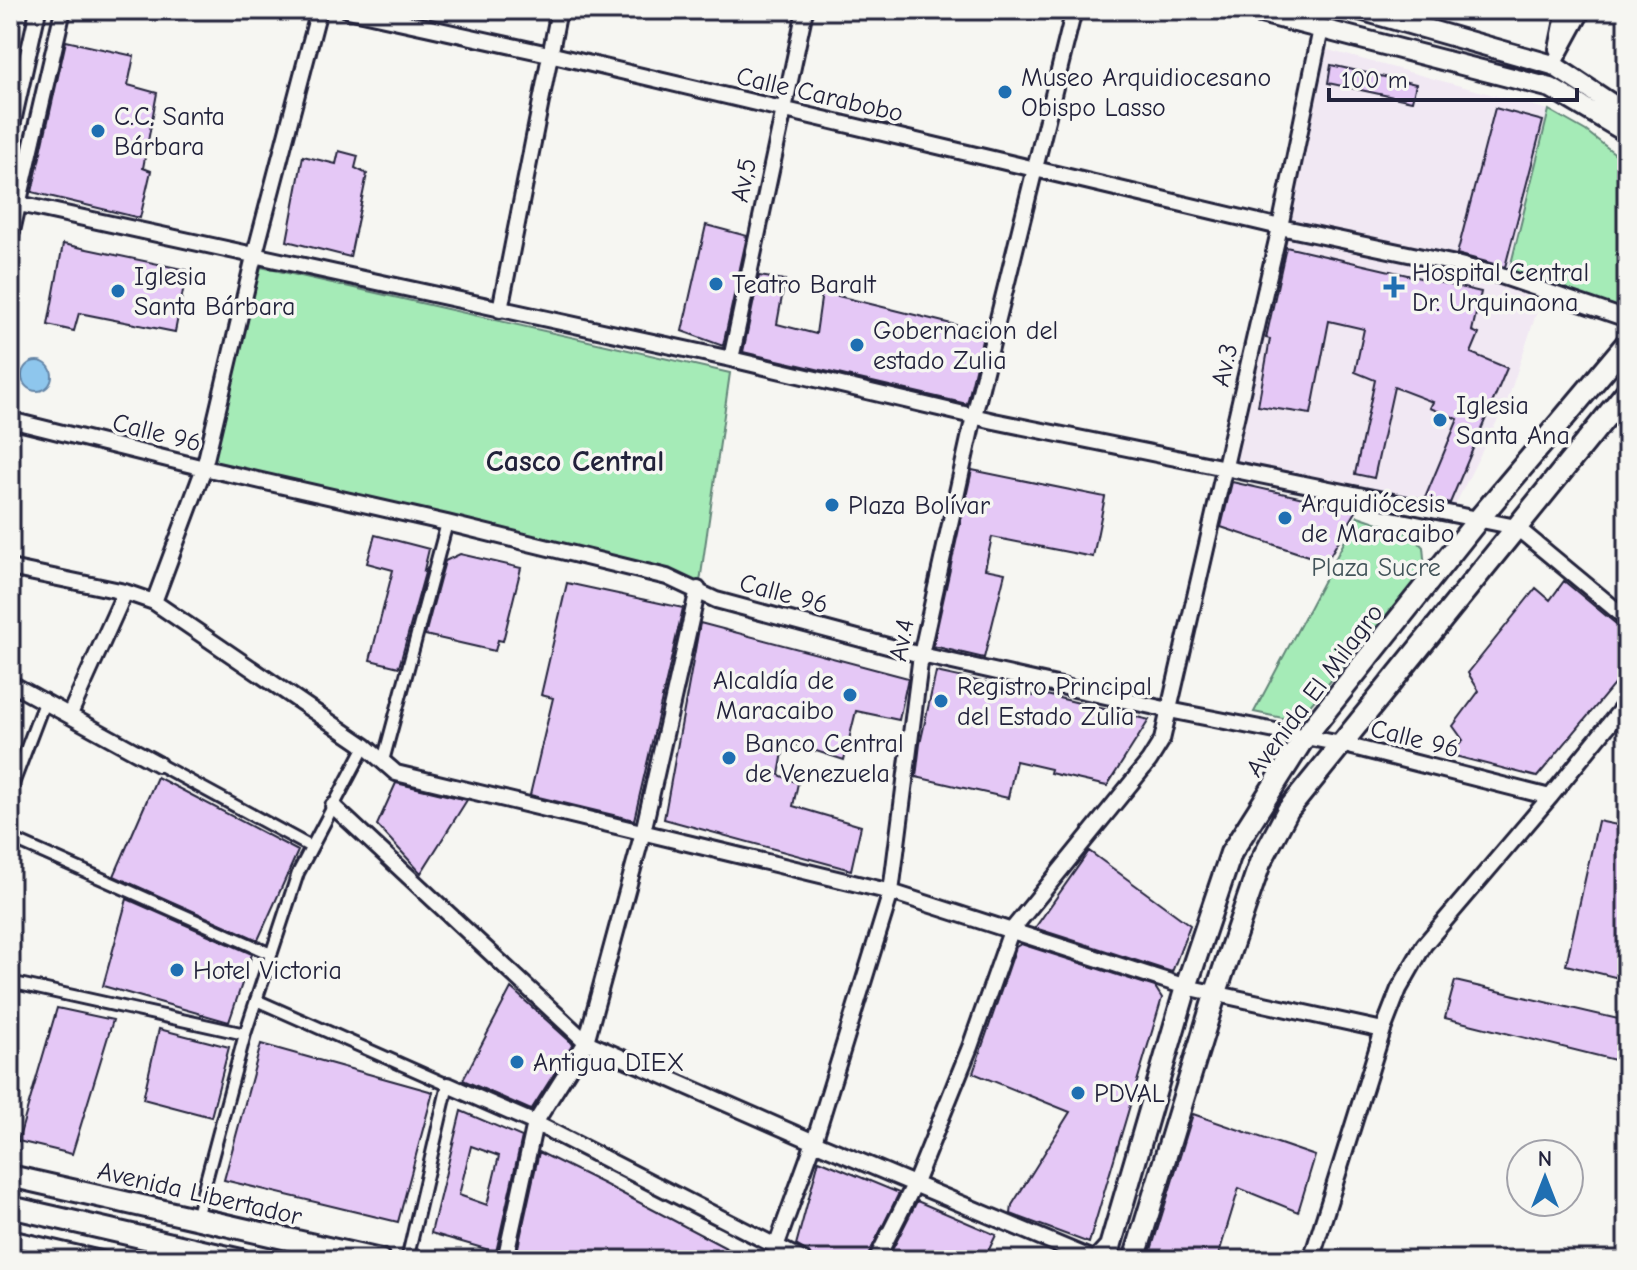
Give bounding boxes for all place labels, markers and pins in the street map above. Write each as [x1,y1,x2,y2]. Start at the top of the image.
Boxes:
place label: Museo Arquidiocesano Obispo Lasso [1021,63,1271,123]
marker: Museo Arquidiocesano Obispo Lasso [996,83,1014,101]
place label: C.C. Santa Bárbara [114,102,225,162]
marker: C.C. Santa Bárbara [89,122,107,140]
place label: Hospital Central Dr. Urquinaona [1412,258,1589,318]
place label: Iglesia Santa Bárbara [134,262,295,322]
place label: Teatro Baralt [732,270,877,300]
marker: Teatro Baralt [707,275,725,293]
marker: Hospital Central Dr. Urquinaona [1383,276,1405,298]
marker: Iglesia Santa Bárbara [109,282,127,300]
place label: Gobernacion del estado Zulia [873,316,1058,376]
marker: Gobernacion del estado Zulia [848,336,866,354]
place label: Iglesia Santa Ana [1456,391,1570,451]
marker: Iglesia Santa Ana [1431,411,1449,429]
place label: Arquidiócesis de Maracaibo [1301,489,1454,549]
place label: Plaza Bolívar [848,491,991,521]
marker: Plaza Bolívar [823,496,841,514]
marker: Arquidiócesis de Maracaibo [1276,509,1294,527]
place label: Alcaldía de Maracaibo [713,666,834,726]
place label: Registro Principal del Estado Zulia [957,672,1152,732]
marker: Alcaldía de Maracaibo [841,686,859,704]
marker: Registro Principal del Estado Zulia [932,692,950,710]
place label: Banco Central de Venezuela [745,729,904,789]
marker: Banco Central de Venezuela [720,749,738,767]
place label: Hotel Victoria [193,956,342,986]
marker: Hotel Victoria [168,961,186,979]
place label: Antigua DIEX [533,1048,684,1078]
marker: Antigua DIEX [508,1053,526,1071]
place label: PDVAL [1094,1079,1165,1109]
marker: PDVAL [1069,1084,1087,1102]

